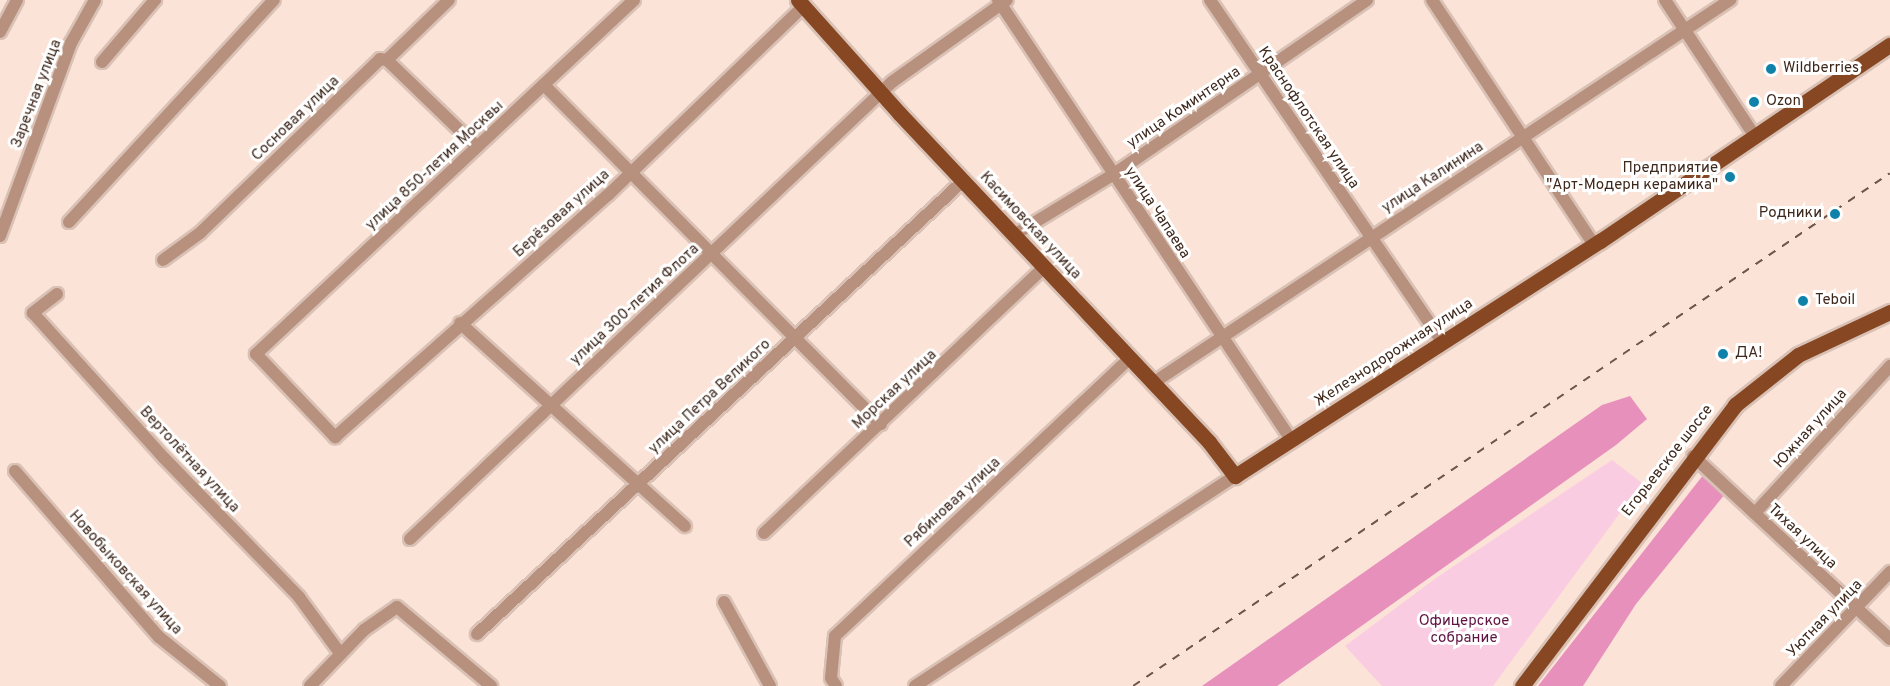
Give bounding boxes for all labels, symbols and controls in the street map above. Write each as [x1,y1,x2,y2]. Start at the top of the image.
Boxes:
street label: Заречная улица [8,37,66,151]
street label: Краснофлотская улица [1254,44,1362,192]
place label: Wildberries [1783,60,1859,78]
marker: Wildberries [1764,62,1778,76]
street label: улица Коминтерна [1124,63,1244,153]
street label: Сосновая улица [248,73,344,165]
place label: Ozon [1766,93,1801,111]
marker: Ozon [1747,95,1761,109]
street label: улица 850-летия Москвы [362,97,508,235]
street label: улица Калинина [1379,138,1487,218]
place label: Предприятие "Арт-Модерн керамика" [1546,159,1718,194]
street label: улица Чапаева [1121,164,1193,262]
street label: Берёзовая улица [510,166,614,262]
street label: Касимовская улица [976,168,1084,284]
marker: Предприятие "Арт-Модерн керамика" [1723,170,1737,184]
place label: Родники [1759,205,1822,223]
marker: Родники [1826,205,1844,223]
street label: улица 300-летия Флота [567,241,703,369]
place label: Teboil [1815,292,1855,310]
marker: Teboil [1796,294,1810,308]
street label: Железнодорожная улица [1312,295,1476,411]
street label: улица Петра Великого [645,336,775,458]
place label: ДА! [1735,345,1762,363]
street label: Морская улица [849,346,941,434]
marker: ДА! [1716,347,1730,361]
street label: Южная улица [1771,386,1851,472]
street label: Егорьевское шоссе [1619,402,1717,520]
street label: Вертолётная улица [135,403,243,517]
street label: Рябиновая улица [901,454,1005,552]
street label: Тихая улица [1764,501,1840,573]
street label: Новобыковская улица [65,507,185,639]
street label: Уютная улица [1784,577,1866,661]
park label: Офицерское собрание [1419,612,1509,647]

